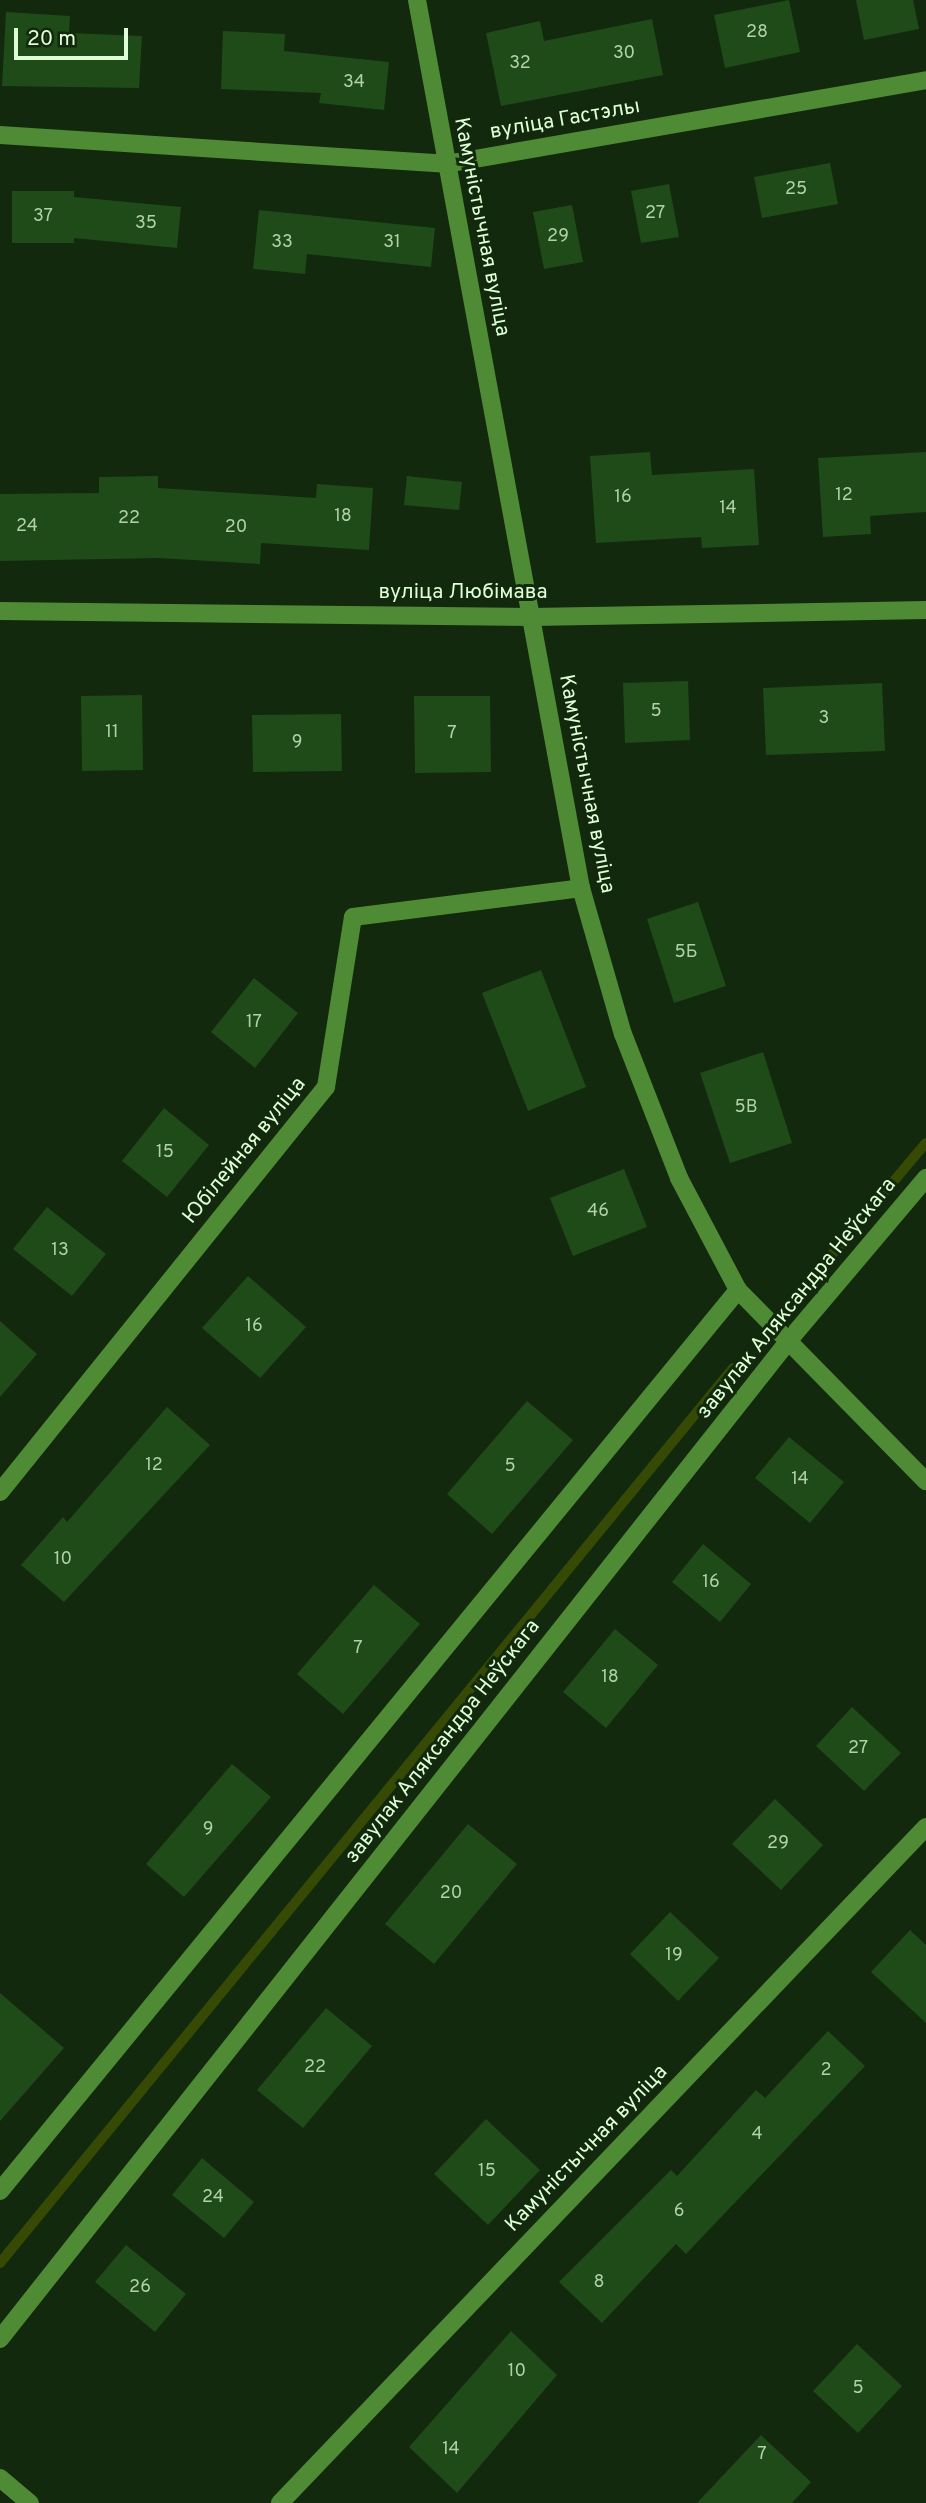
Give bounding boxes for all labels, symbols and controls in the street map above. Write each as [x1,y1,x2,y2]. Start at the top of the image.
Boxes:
scale bar [18,14,131,58]
house number: 28 [746,22,768,44]
text: 20 m [27,26,76,53]
house number: 30 [613,43,635,65]
house number: 32 [509,53,531,75]
house number: 34 [343,72,365,94]
street label: вуліца Гастэлы [488,94,642,146]
street label: Камуністычная вуліца [447,115,515,339]
house number: 25 [785,179,807,201]
house number: 27 [645,203,665,225]
house number: 37 [33,206,53,228]
house number: 35 [135,213,157,235]
house number: 29 [547,226,569,248]
house number: 33 [271,232,293,254]
house number: 31 [383,232,401,254]
house number: 12 [835,485,853,507]
house number: 16 [614,487,632,509]
house number: 14 [719,498,737,520]
house number: 18 [334,506,352,528]
house number: 22 [118,508,140,530]
house number: 24 [16,516,38,538]
house number: 20 [225,517,247,539]
street label: вуліца Любімава [378,580,548,606]
street label: Камуністычная вуліца [552,672,620,896]
house number: 5 [650,701,662,723]
house number: 3 [819,708,829,730]
house number: 11 [105,722,119,744]
house number: 7 [447,723,457,745]
house number: 9 [292,732,302,754]
house number: 5Б [675,942,697,964]
house number: 17 [246,1012,262,1034]
street label: Юбілейная вуліца [178,1073,312,1229]
house number: 5В [735,1097,757,1119]
house number: 15 [156,1142,174,1164]
street label: завулак Аляксандра Неўскага [692,1173,902,1425]
house number: 46 [587,1201,609,1223]
house number: 13 [51,1240,69,1262]
house number: 16 [245,1316,263,1338]
house number: 12 [145,1455,163,1477]
house number: 5 [504,1456,516,1478]
house number: 14 [791,1469,809,1491]
house number: 10 [54,1549,72,1571]
house number: 16 [702,1572,720,1594]
street label: завулак Аляксандра Неўскага [340,1615,546,1869]
house number: 7 [353,1638,363,1660]
house number: 18 [601,1667,619,1689]
house number: 27 [848,1738,868,1760]
house number: 9 [203,1819,213,1841]
house number: 29 [767,1833,789,1855]
house number: 20 [440,1883,462,1905]
house number: 19 [665,1945,683,1967]
house number: 22 [304,2057,326,2079]
street label: Камуністычная вуліца [501,2060,673,2238]
house number: 2 [820,2060,832,2082]
house number: 4 [751,2124,763,2146]
house number: 15 [478,2161,496,2183]
house number: 24 [202,2187,224,2209]
house number: 6 [674,2201,684,2223]
house number: 8 [594,2272,604,2294]
house number: 26 [129,2277,151,2299]
house number: 10 [508,2361,526,2383]
house number: 5 [852,2378,864,2400]
house number: 14 [442,2439,460,2461]
house number: 7 [757,2444,767,2466]

